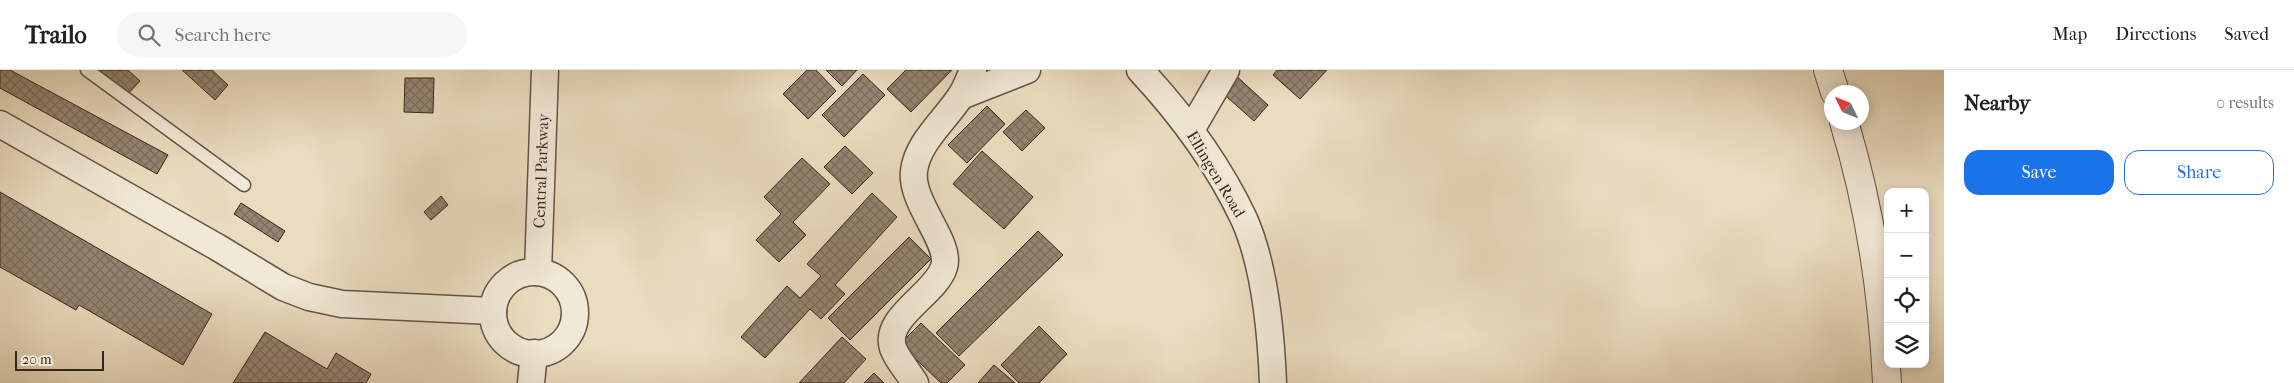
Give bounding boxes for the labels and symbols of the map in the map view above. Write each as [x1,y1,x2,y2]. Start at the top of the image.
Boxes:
north arrow [1824,85,1869,130]
street label: Central Parkway [530,113,553,229]
street label: Ellingen Road [1183,127,1249,221]
scale bar [15,348,104,371]

